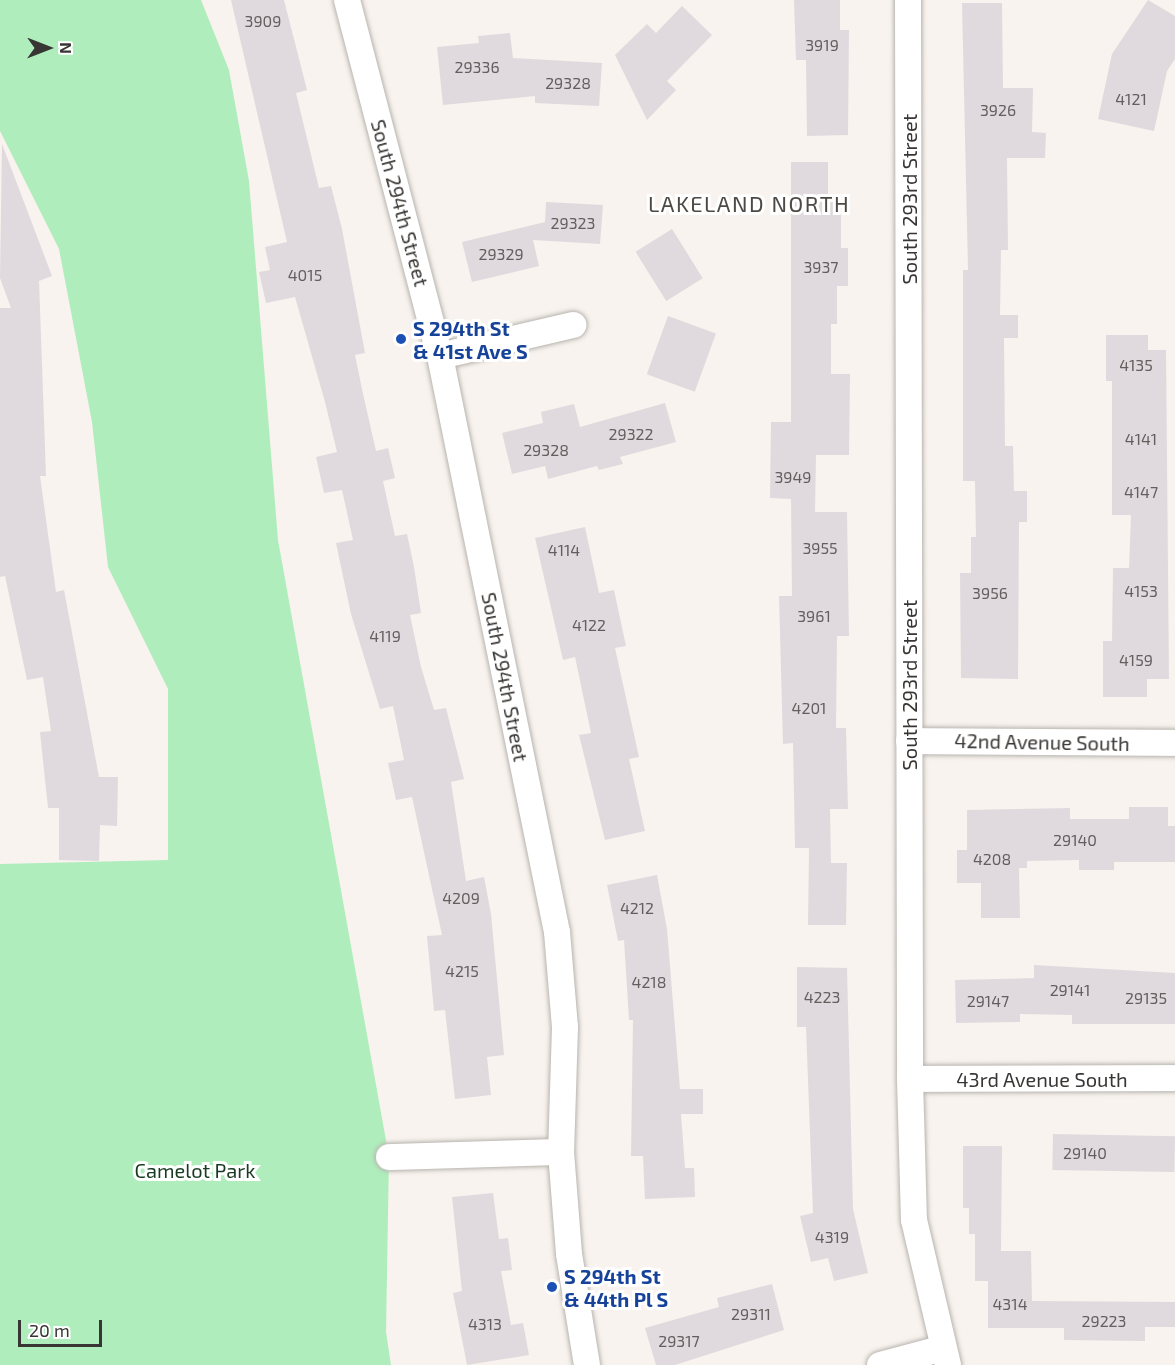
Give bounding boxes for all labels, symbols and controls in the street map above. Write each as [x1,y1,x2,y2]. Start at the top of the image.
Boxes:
house number: 3909 [245,11,281,31]
north arrow [18,18,78,78]
house number: 3919 [805,35,839,55]
text: N [57,42,76,54]
house number: 29336 [454,57,500,77]
house number: 29328 [545,73,591,93]
house number: 4121 [1115,89,1147,109]
house number: 3926 [980,100,1016,120]
street label: South 293rd Street [897,114,921,284]
street label: South 294th Street [366,117,434,289]
district label: LAKELAND NORTH [648,191,850,217]
house number: 29323 [551,213,595,233]
house number: 29329 [478,244,524,264]
house number: 3937 [803,257,839,277]
house number: 4015 [288,265,322,285]
place label: S 294th St & 41st Ave S [413,316,528,363]
marker: S 294th St & 41st Ave S [394,332,408,346]
house number: 4135 [1119,355,1153,375]
house number: 29322 [608,424,654,444]
house number: 4141 [1125,429,1157,449]
house number: 29328 [523,440,569,460]
house number: 3949 [774,467,812,487]
house number: 4147 [1124,482,1158,502]
house number: 3955 [802,538,838,558]
house number: 4114 [548,540,580,560]
house number: 4153 [1124,581,1158,601]
house number: 3956 [972,583,1008,603]
street label: South 294th Street [477,590,533,764]
street label: South 293rd Street [897,600,921,770]
house number: 3961 [797,606,831,626]
house number: 4122 [572,615,606,635]
house number: 4119 [369,626,401,646]
house number: 4159 [1119,650,1153,670]
house number: 4201 [792,698,826,718]
street label: 42nd Avenue South [954,728,1130,756]
house number: 29140 [1053,830,1097,850]
house number: 4208 [973,849,1011,869]
house number: 4209 [442,888,480,908]
house number: 4212 [620,898,654,918]
house number: 4215 [445,961,479,981]
house number: 4218 [632,972,666,992]
house number: 29141 [1050,980,1090,1000]
house number: 4223 [804,987,840,1007]
house number: 29135 [1125,988,1167,1008]
house number: 29147 [967,991,1009,1011]
street label: 43rd Avenue South [956,1067,1128,1091]
house number: 29140 [1063,1143,1107,1163]
park label: Camelot Park [135,1158,255,1182]
house number: 4319 [815,1227,849,1247]
place label: S 294th St & 44th Pl S [564,1264,669,1311]
marker: S 294th St & 44th Pl S [545,1280,559,1294]
house number: 4314 [993,1294,1027,1314]
house number: 29311 [731,1304,771,1324]
scale bar [21,1308,105,1346]
house number: 29223 [1081,1311,1127,1331]
house number: 4313 [468,1314,502,1334]
text: 20 m [29,1319,70,1341]
house number: 29317 [658,1331,700,1351]

